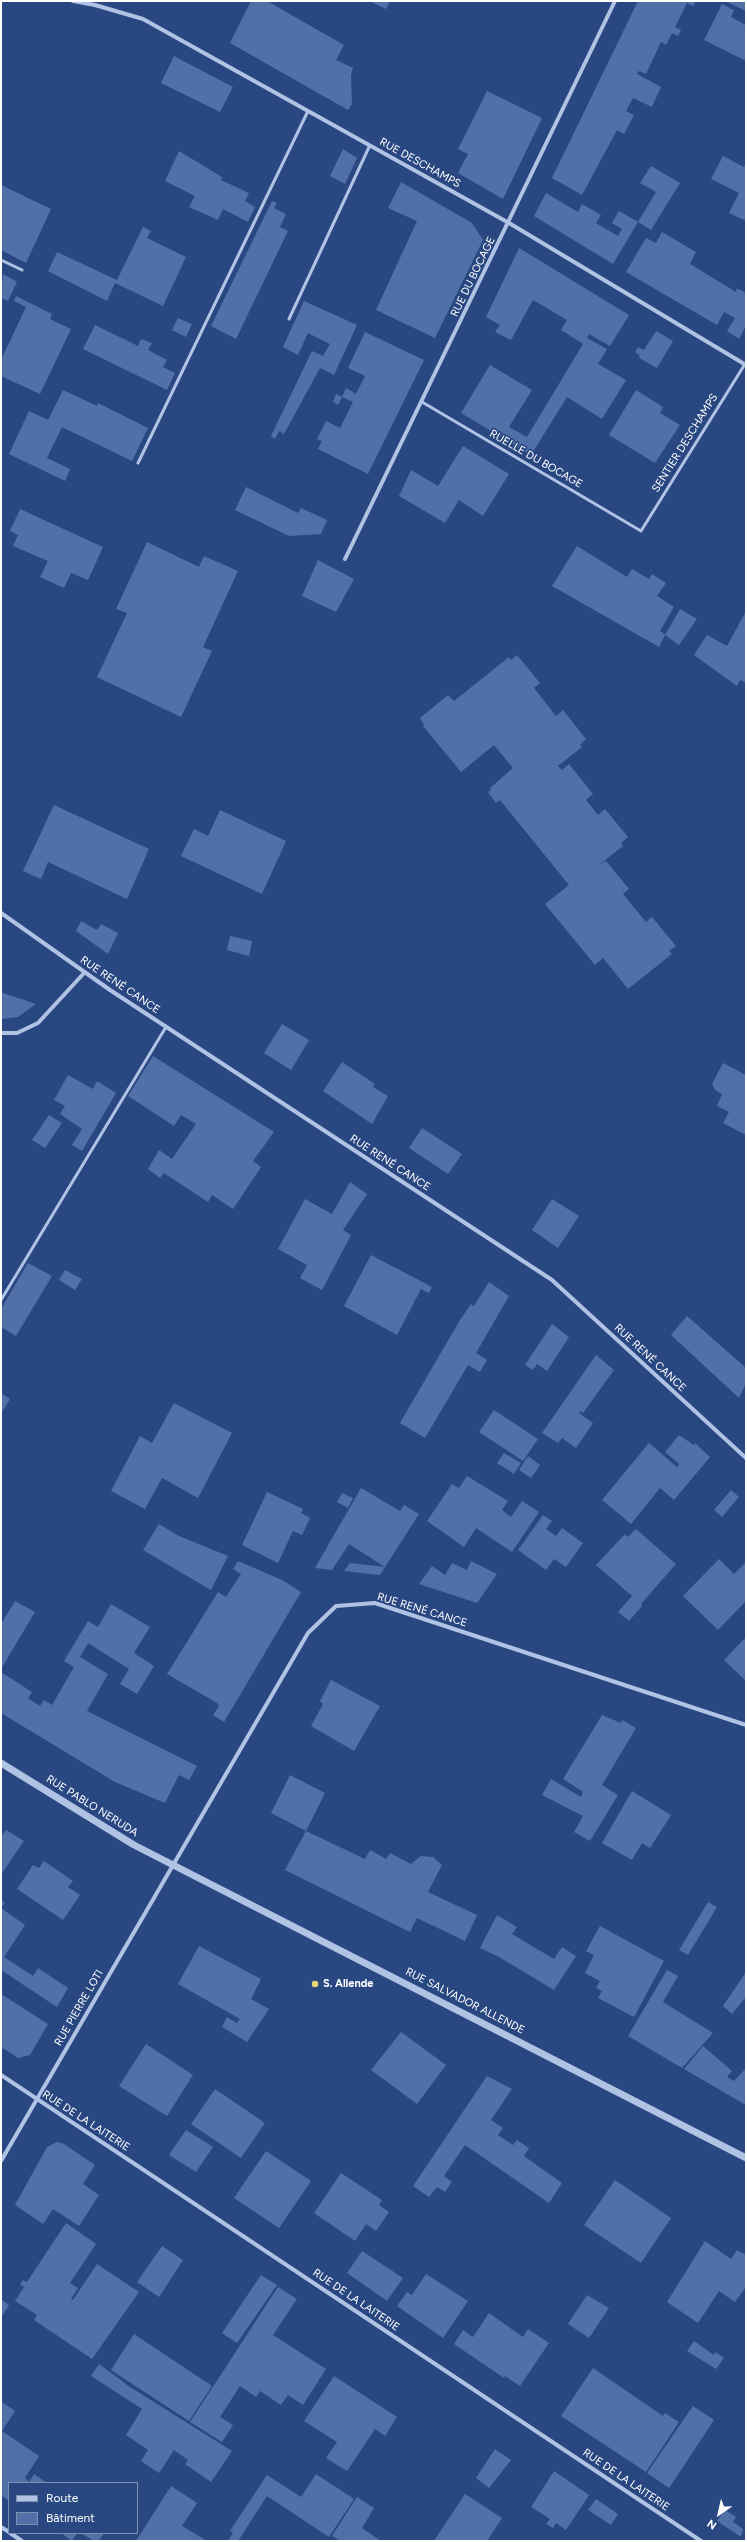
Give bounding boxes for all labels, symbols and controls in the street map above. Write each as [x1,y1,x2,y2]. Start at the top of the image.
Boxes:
street label: RUE DESCHAMPS [377,135,463,191]
street label: RUE DU BOCAGE [448,235,498,319]
street label: SENTIER DESCHAMPS [649,391,721,495]
street label: RUELLE DU BOCAGE [487,427,585,491]
street label: RUE RENÉ CANCE [78,953,162,1017]
street label: RUE RENÉ CANCE [347,1132,433,1194]
street label: RUE RENÉ CANCE [611,1321,689,1395]
street label: RUE RENÉ CANCE [375,1590,469,1630]
street label: RUE PABLO NERUDA [44,1772,140,1840]
street label: RUE SALVADOR ALLENDE [403,1965,527,2037]
street label: RUE PIERRE LOTI [52,1968,106,2048]
place label: S. Allende [323,1977,373,1991]
marker: S. Allende [310,1979,320,1989]
street label: RUE DE LA LAITERIE [40,2088,132,2154]
street label: RUE DE LA LAITERIE [310,2266,402,2334]
street label: RUE DE LA LAITERIE [580,2446,672,2514]
legend [8,2482,138,2534]
text: Route [46,2491,78,2505]
north arrow [699,2494,739,2534]
text: Bâtiment [46,2511,95,2525]
text: N [705,2517,719,2532]

